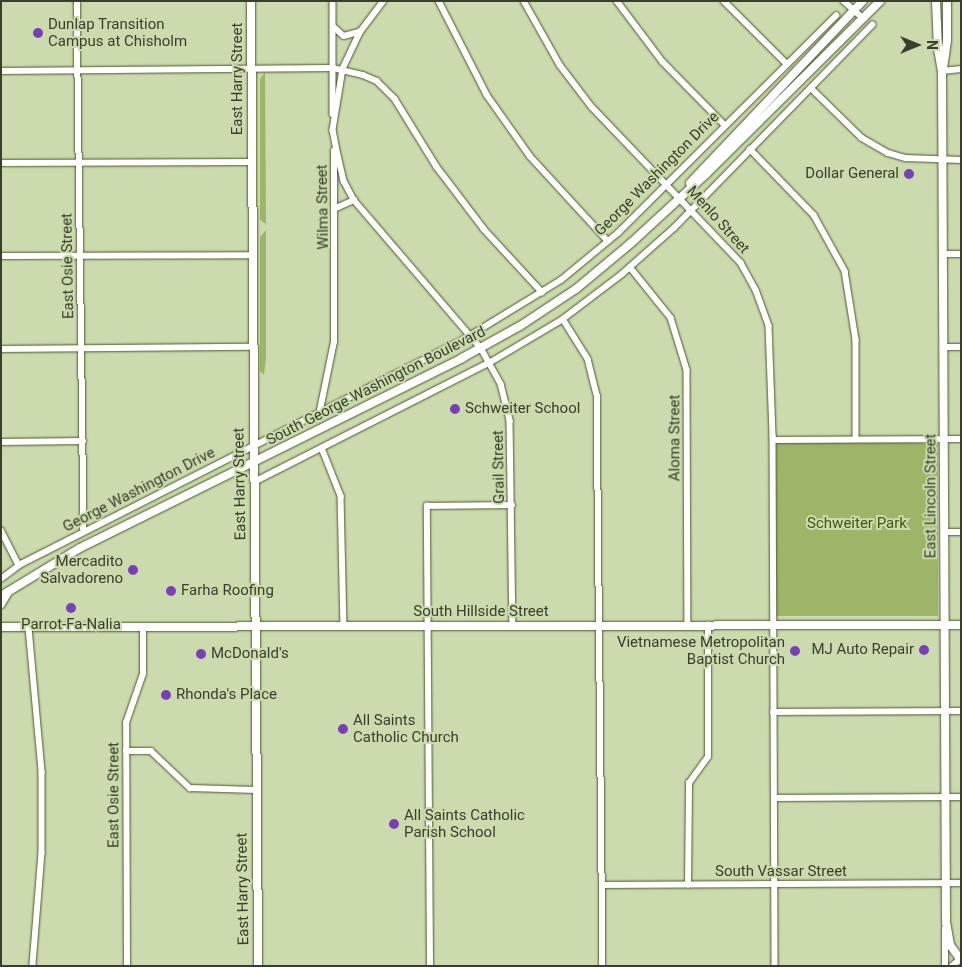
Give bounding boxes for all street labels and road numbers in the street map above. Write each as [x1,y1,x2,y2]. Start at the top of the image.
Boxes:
street label: East Harry Street [229,23,247,135]
street label: George Washington Drive [591,108,723,240]
street label: Wilma Street [313,164,333,250]
street label: Menlo Street [683,182,753,258]
street label: East Osie Street [58,213,78,319]
street label: South George Washington Boulevard [263,323,489,449]
street label: Aloma Street [666,395,684,481]
street label: East Harry Street [230,428,250,540]
street label: Grail Street [489,430,509,504]
street label: East Lincoln Street [922,434,940,558]
street label: George Washington Drive [60,444,218,536]
street label: South Hillside Street [413,603,549,621]
street label: East Osie Street [105,742,123,848]
street label: East Harry Street [233,833,253,945]
street label: South Vassar Street [715,863,847,881]

